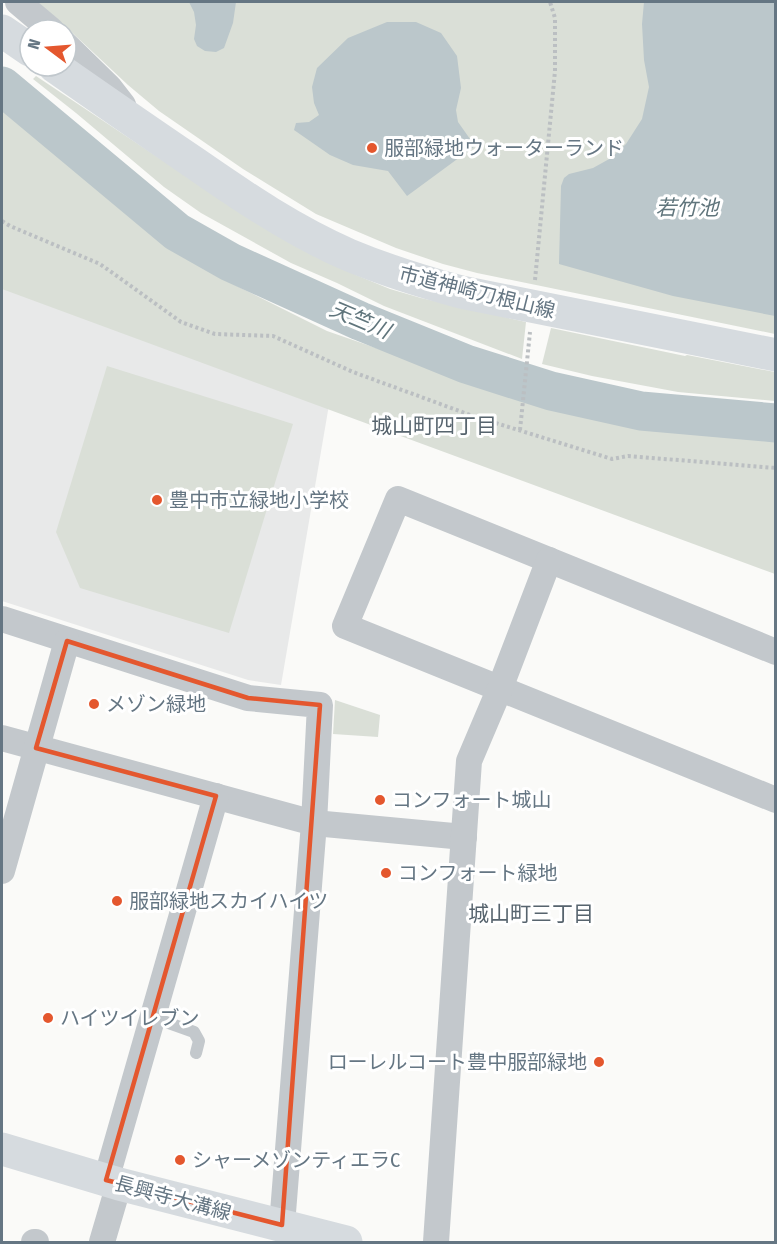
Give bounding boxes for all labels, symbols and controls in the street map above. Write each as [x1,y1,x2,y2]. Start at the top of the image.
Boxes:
north arrow [18,18,78,78]
text: N [24,37,45,51]
place label: 服部緑地ウォーターランド [384,136,624,160]
marker: 服部緑地ウォーターランド [365,141,379,155]
water label: 若竹池 [656,195,720,221]
street label: 市道神崎刀根山線 [396,261,558,323]
water label: 天竺川 [326,296,396,345]
district label: 城山町四丁目 [371,413,497,439]
place label: 豊中市立緑地小学校 [169,488,349,512]
marker: 豊中市立緑地小学校 [150,493,164,507]
place label: メゾン緑地 [106,692,206,716]
marker: メゾン緑地 [87,697,101,711]
place label: コンフォート城山 [392,788,551,812]
marker: コンフォート城山 [373,793,387,807]
place label: コンフォート緑地 [398,861,557,885]
marker: コンフォート緑地 [379,866,393,880]
place label: 服部緑地スカイハイツ [129,889,328,913]
marker: 服部緑地スカイハイツ [110,894,124,908]
district label: 城山町三丁目 [468,901,594,927]
place label: ハイツイレブン [60,1006,200,1030]
marker: ハイツイレブン [41,1011,55,1025]
place label: ローレルコート豊中服部緑地 [327,1050,587,1074]
marker: ローレルコート豊中服部緑地 [592,1055,606,1069]
place label: シャーメゾンティエラC [192,1148,400,1172]
marker: シャーメゾンティエラC [173,1153,187,1167]
street label: 長興寺大溝線 [112,1171,234,1225]

